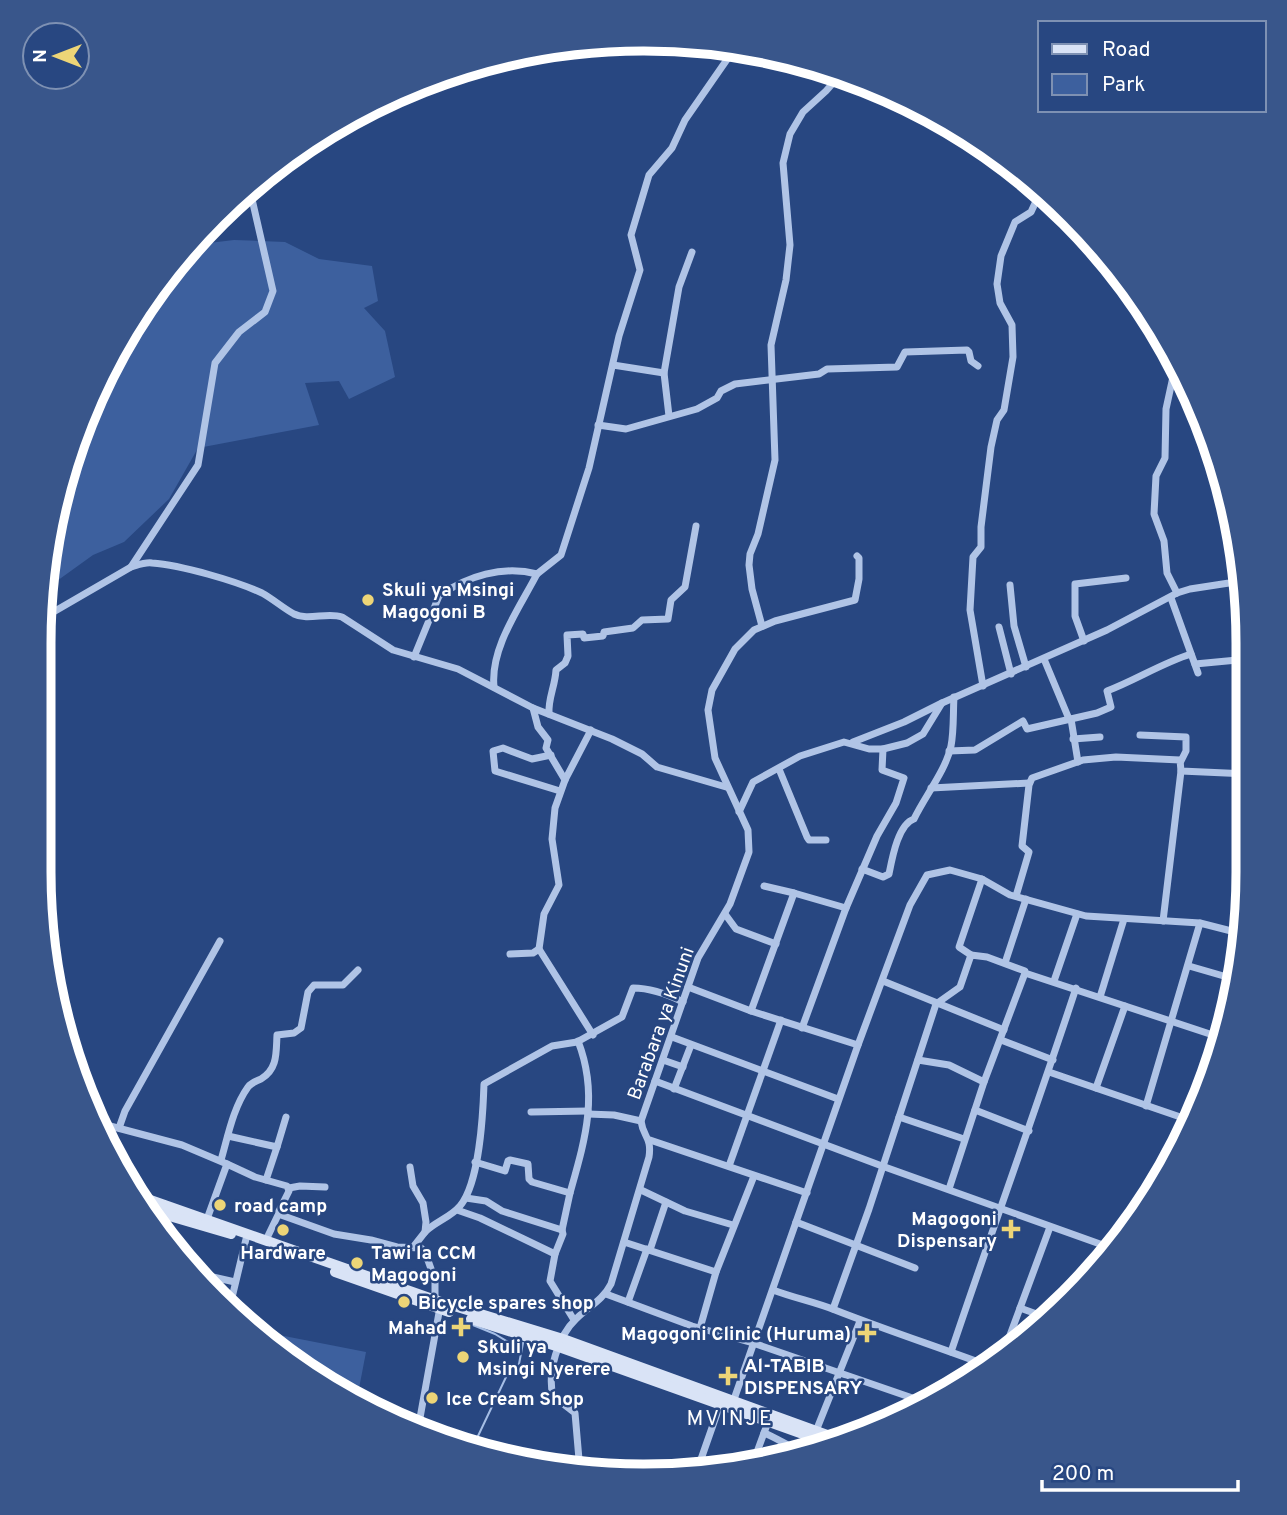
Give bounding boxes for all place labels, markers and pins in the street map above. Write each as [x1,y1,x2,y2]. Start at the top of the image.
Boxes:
place label: Skuli ya Msingi Magogoni B [382,579,514,625]
marker: Skuli ya Msingi Magogoni B [360,592,376,608]
place label: road camp [234,1195,327,1219]
marker: road camp [212,1197,228,1213]
place label: Magogoni Dispensary [897,1208,997,1254]
marker: Magogoni Dispensary [1003,1221,1019,1237]
marker: Hardware [275,1222,291,1238]
place label: Hardware [240,1242,326,1266]
place label: Tawi la CCM Magogoni [371,1242,476,1288]
marker: Tawi la CCM Magogoni [349,1255,365,1271]
place label: Bicycle spares shop [418,1292,594,1316]
marker: Bicycle spares shop [396,1294,412,1310]
place label: Mahad [388,1317,447,1341]
marker: Mahad [453,1319,469,1335]
place label: Magogoni Clinic (Huruma) [621,1323,851,1347]
marker: Magogoni Clinic (Huruma) [857,1323,877,1343]
place label: Skuli ya Msingi Nyerere [477,1336,611,1382]
marker: Skuli ya Msingi Nyerere [455,1349,471,1365]
place label: Al-TABIB DISPENSARY [744,1355,862,1401]
marker: Al-TABIB DISPENSARY [718,1366,738,1386]
place label: Ice Cream Shop [446,1388,584,1412]
marker: Ice Cream Shop [424,1390,440,1406]

